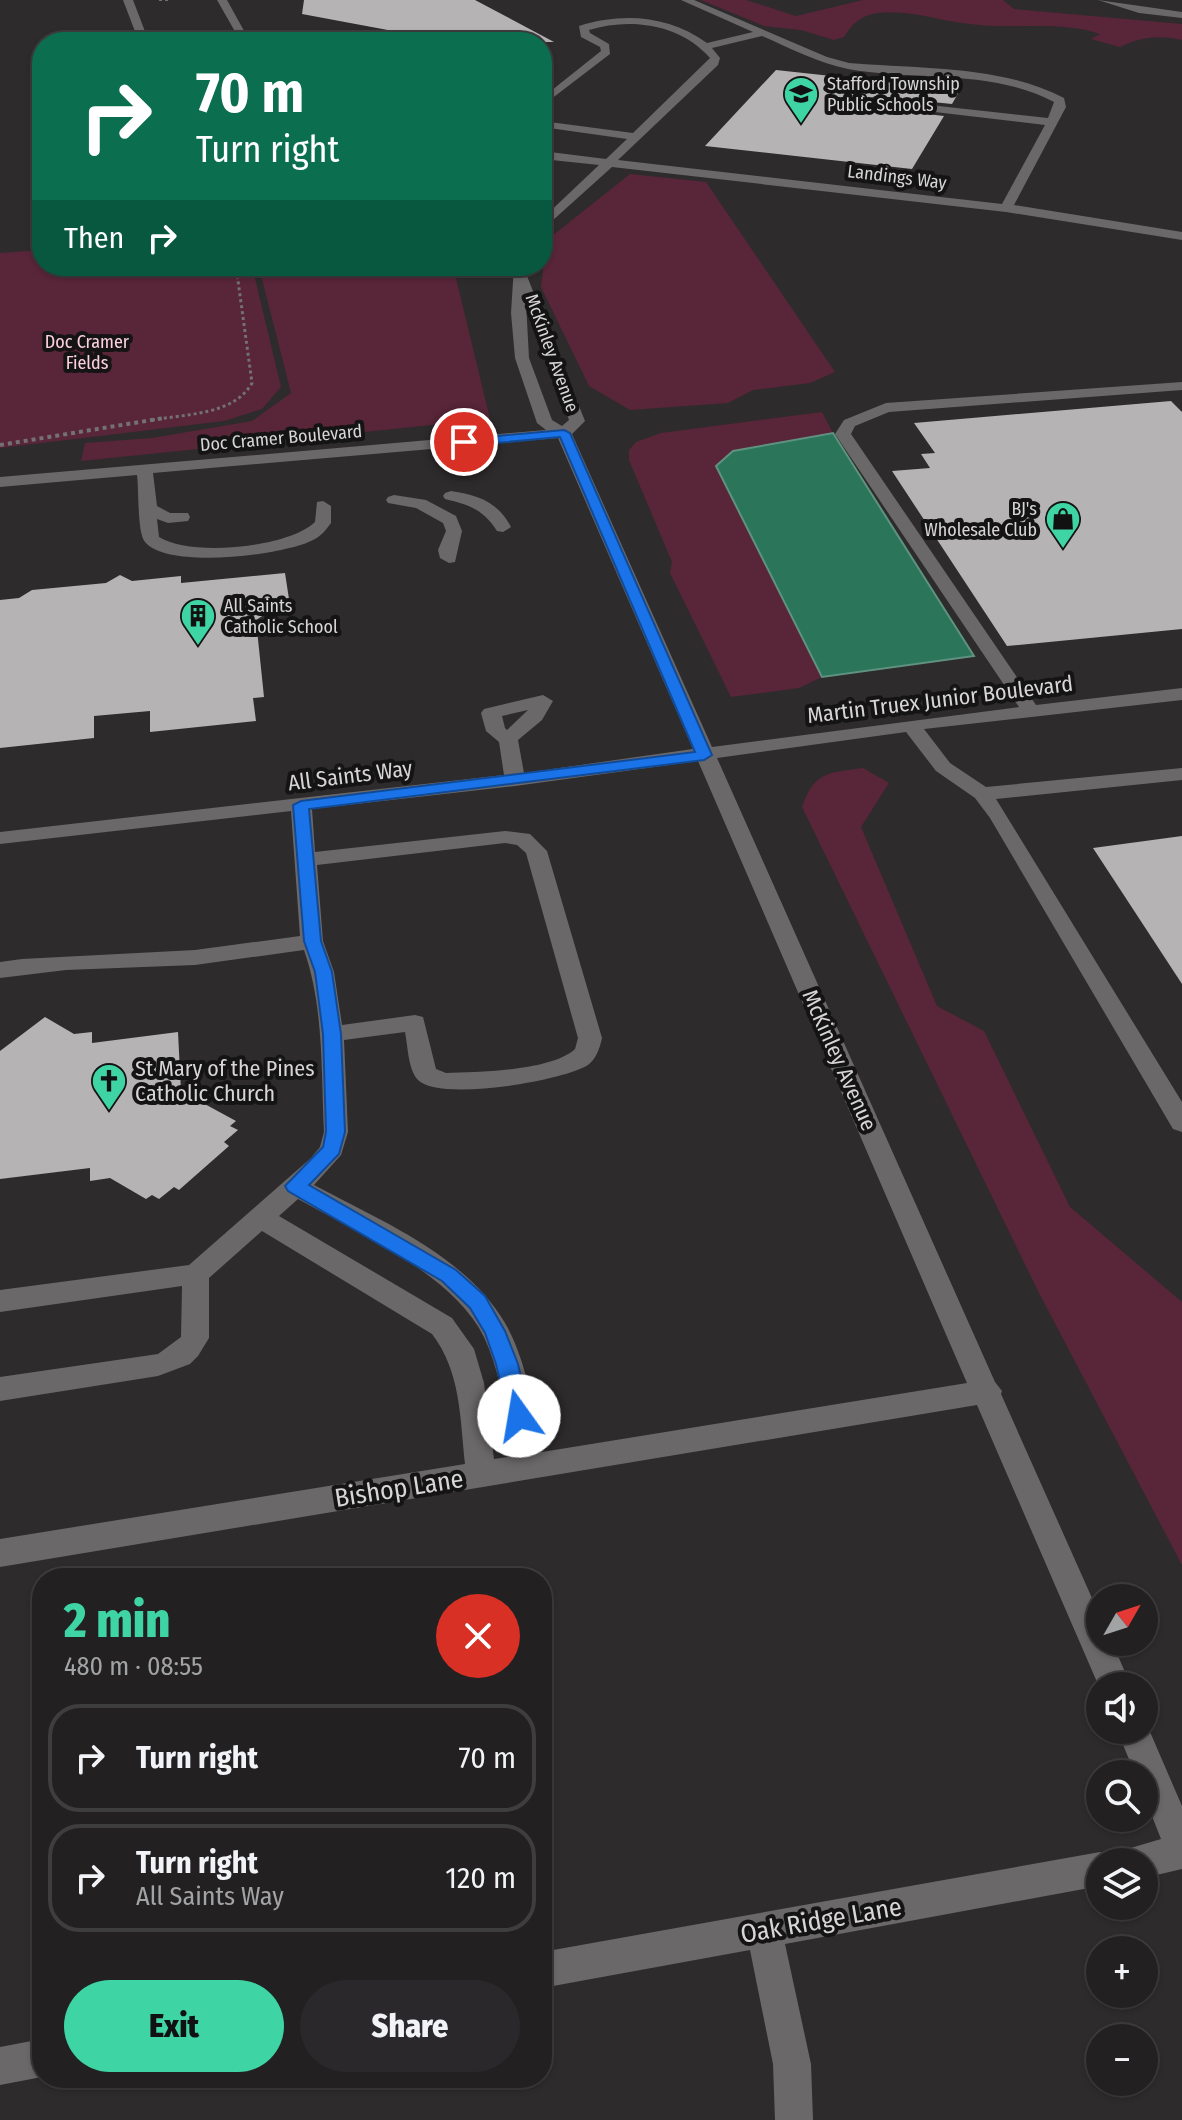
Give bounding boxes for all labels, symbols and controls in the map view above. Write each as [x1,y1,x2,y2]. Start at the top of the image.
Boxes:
text: 70 m [196,60,304,127]
icon: right [64,64,168,168]
place label: Stafford Township Public Schools [827,73,960,116]
school or university icon: Stafford Township Public Schools [782,75,820,125]
text: Turn right [196,128,339,172]
street label: Landings Way [846,160,948,194]
icon: right [140,216,184,260]
text: Then [64,220,124,256]
street label: McKinley Avenue [520,291,584,415]
park label: Doc Cramer Fields [45,331,130,374]
pin [430,408,498,476]
street label: Doc Cramer Boulevard [199,420,363,456]
icon: arrive [442,420,486,464]
place label: BJ's Wholesale Club [924,498,1037,541]
shop icon: BJ's Wholesale Club [1044,500,1082,550]
place label: All Saints Catholic School [224,595,338,638]
building icon: All Saints Catholic School [179,597,217,647]
street label: Martin Truex Junior Boulevard [806,670,1074,729]
street label: All Saints Way [286,754,414,797]
street label: McKinley Avenue [796,986,883,1135]
place label: St Mary of the Pines Catholic Church [135,1055,315,1107]
church icon: St Mary of the Pines Catholic Church [90,1062,128,1112]
position arrow [477,1374,561,1458]
street label: Bishop Lane [333,1463,466,1514]
north arrow [1086,1584,1158,1656]
map controls [1086,1584,1158,2096]
text: 2 min [64,1592,170,1650]
button: close [436,1594,520,1678]
text: 480 m · 08:55 [64,1651,203,1682]
button: sound [1086,1672,1158,1744]
icon: right [68,1736,112,1780]
text: Turn right [136,1740,258,1776]
text: 70 m [458,1740,516,1776]
button: search [1086,1760,1158,1832]
text: Turn right [136,1845,258,1881]
button: layers [1086,1848,1158,1920]
icon: right [68,1856,112,1900]
text: 120 m [445,1860,516,1896]
text: All Saints Way [136,1881,284,1912]
street label: Oak Ridge Lane [738,1891,904,1950]
button: + [1086,1936,1158,2008]
button: Exit [64,1980,284,2072]
button: Share [300,1980,520,2072]
button: − [1086,2024,1158,2096]

